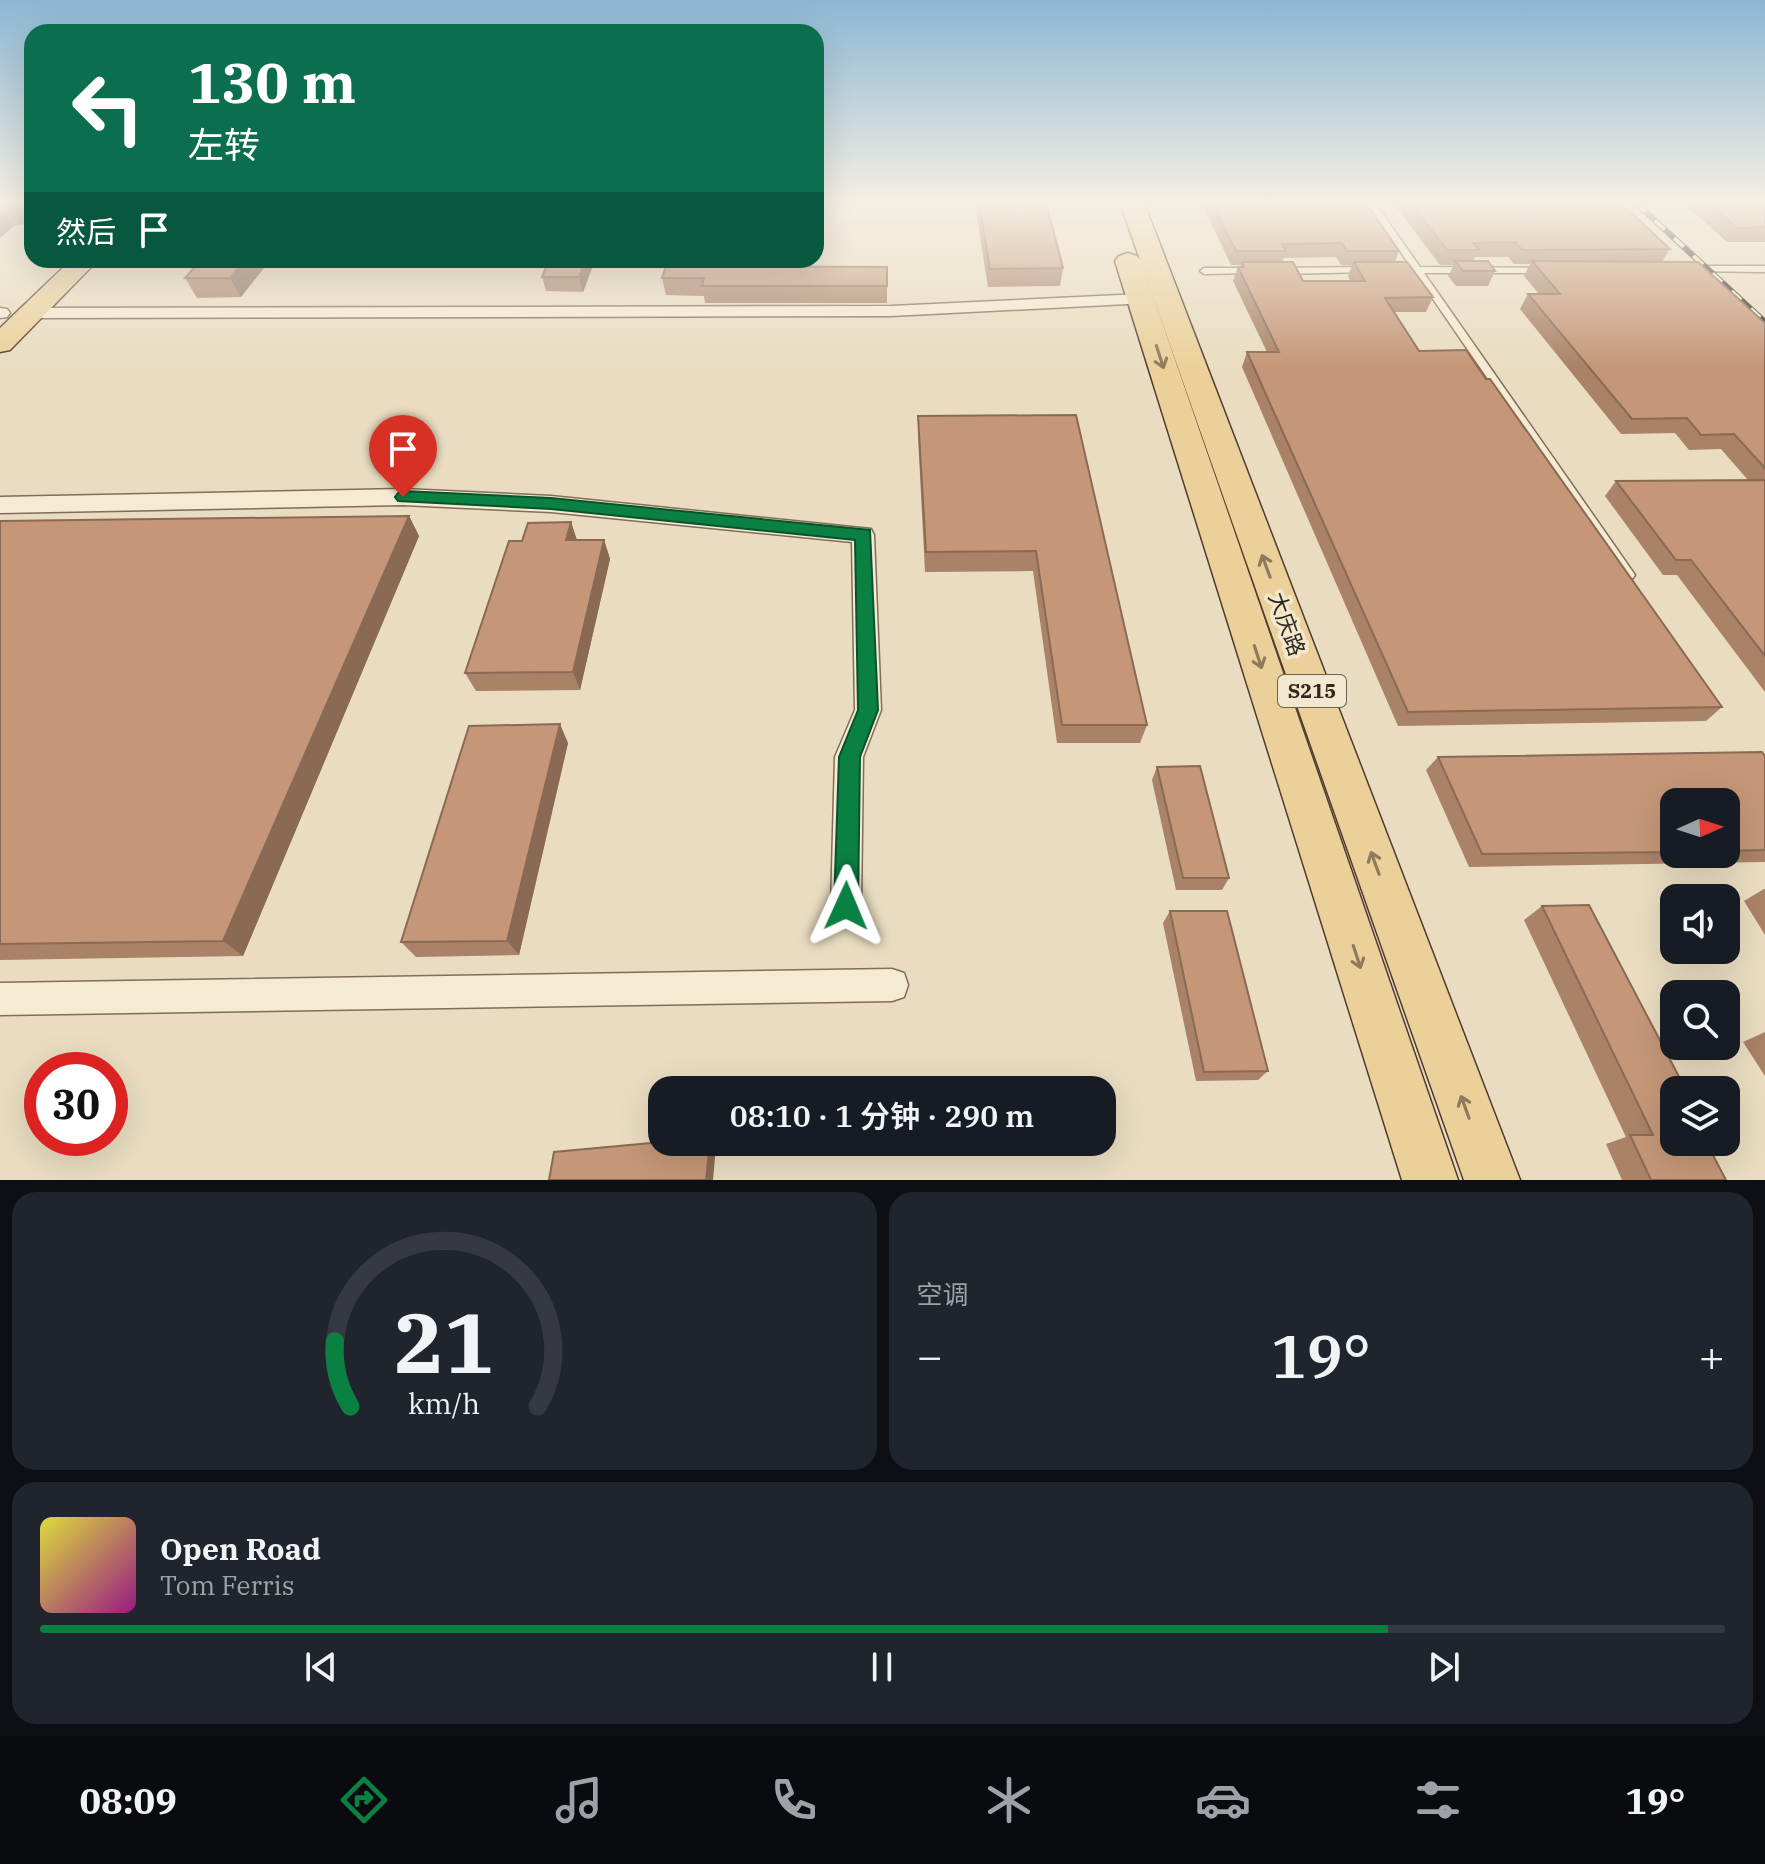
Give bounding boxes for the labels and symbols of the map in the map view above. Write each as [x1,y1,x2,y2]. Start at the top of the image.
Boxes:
one-way arrow [1153,344,1168,369]
pin [369,415,437,497]
one-way arrow [1258,554,1272,579]
street label: 大庆路 [1263,588,1312,660]
one-way arrow [1252,644,1267,669]
road number: S215 [1278,675,1346,707]
north arrow [1660,788,1740,868]
one-way arrow [1367,851,1381,876]
position arrow [804,864,888,948]
one-way arrow [1351,944,1365,969]
speed limit sign: 30 [24,1052,128,1156]
one-way arrow [1457,1095,1471,1120]

